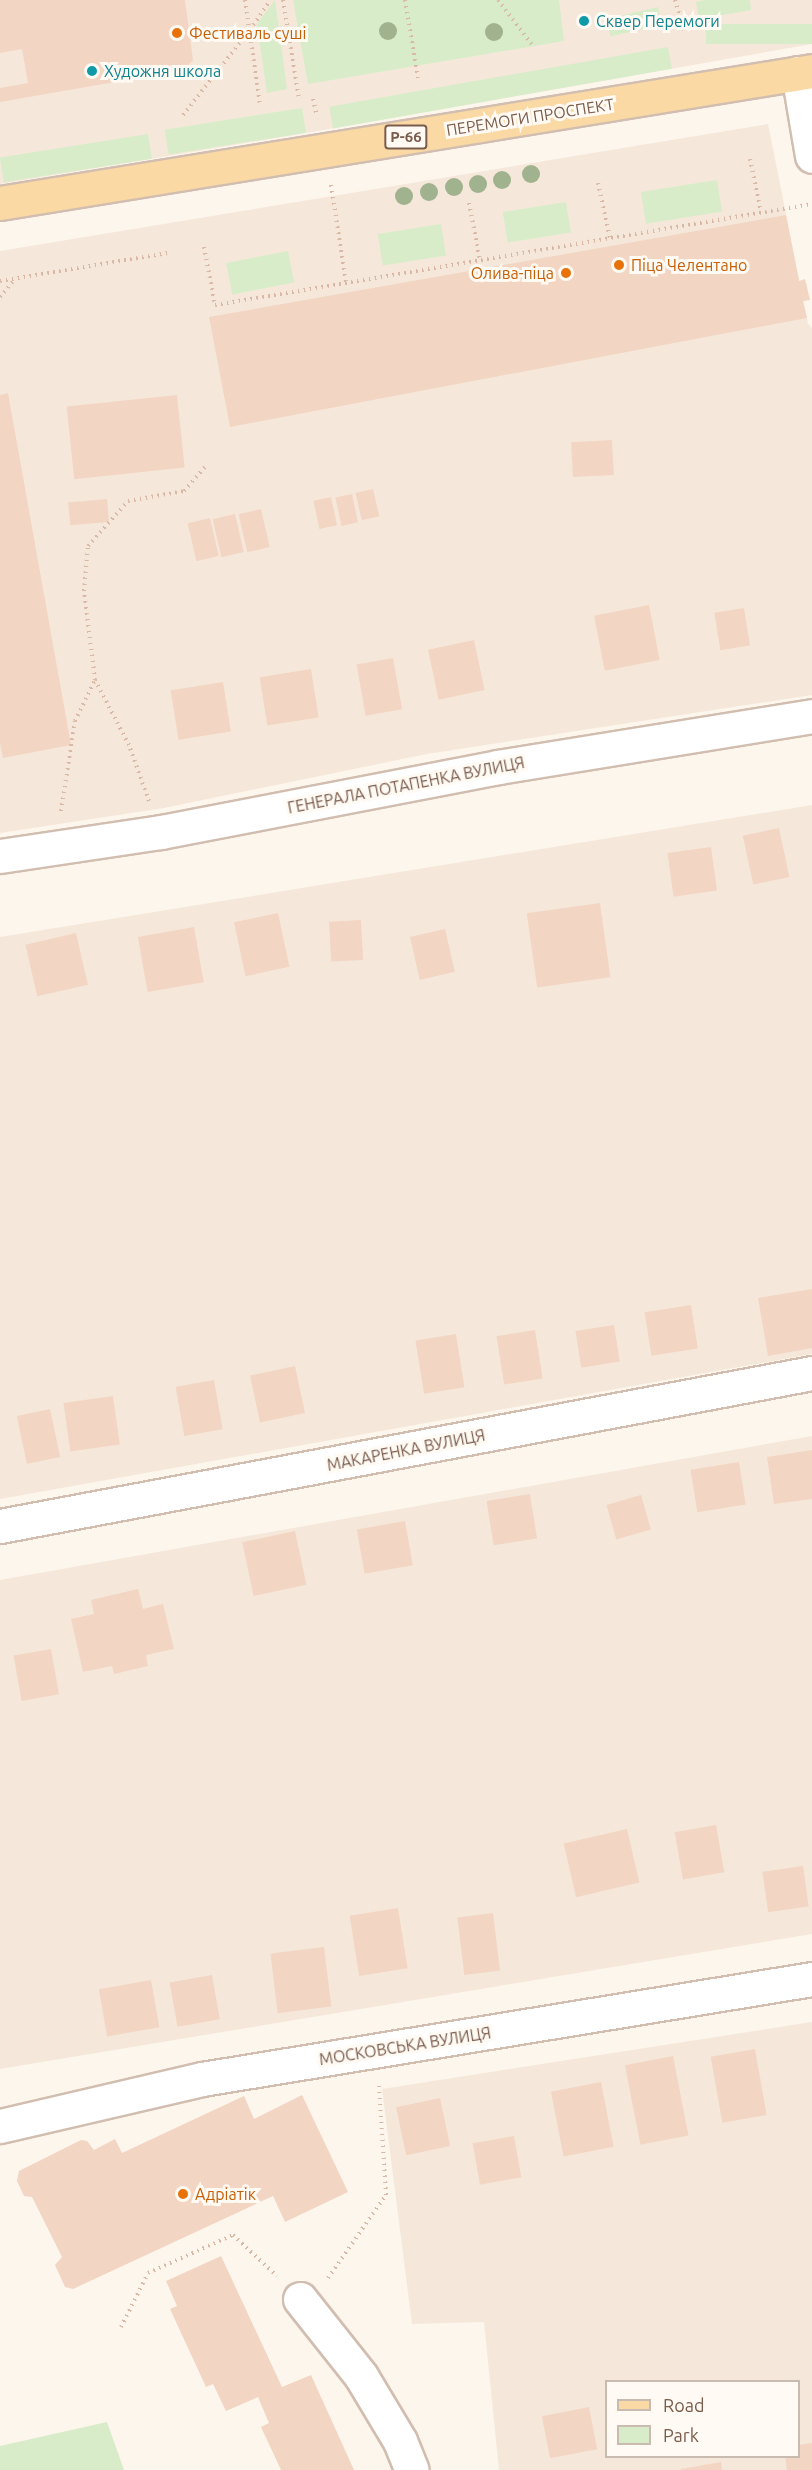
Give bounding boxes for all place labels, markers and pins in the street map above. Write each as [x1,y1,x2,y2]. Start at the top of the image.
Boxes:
place label: Сквер Перемоги [596,11,720,31]
marker: Сквер Перемоги [577,14,591,28]
place label: Фестиваль суші [189,23,306,43]
marker: Фестиваль суші [170,26,184,40]
place label: Художня школа [104,61,221,81]
marker: Художня школа [85,64,99,78]
place label: Піца Челентано [631,255,747,275]
marker: Піца Челентано [612,258,626,272]
place label: Олива-піца [471,263,554,283]
marker: Олива-піца [559,266,573,280]
place label: Адріатік [195,2184,256,2204]
marker: Адріатік [176,2187,190,2201]

